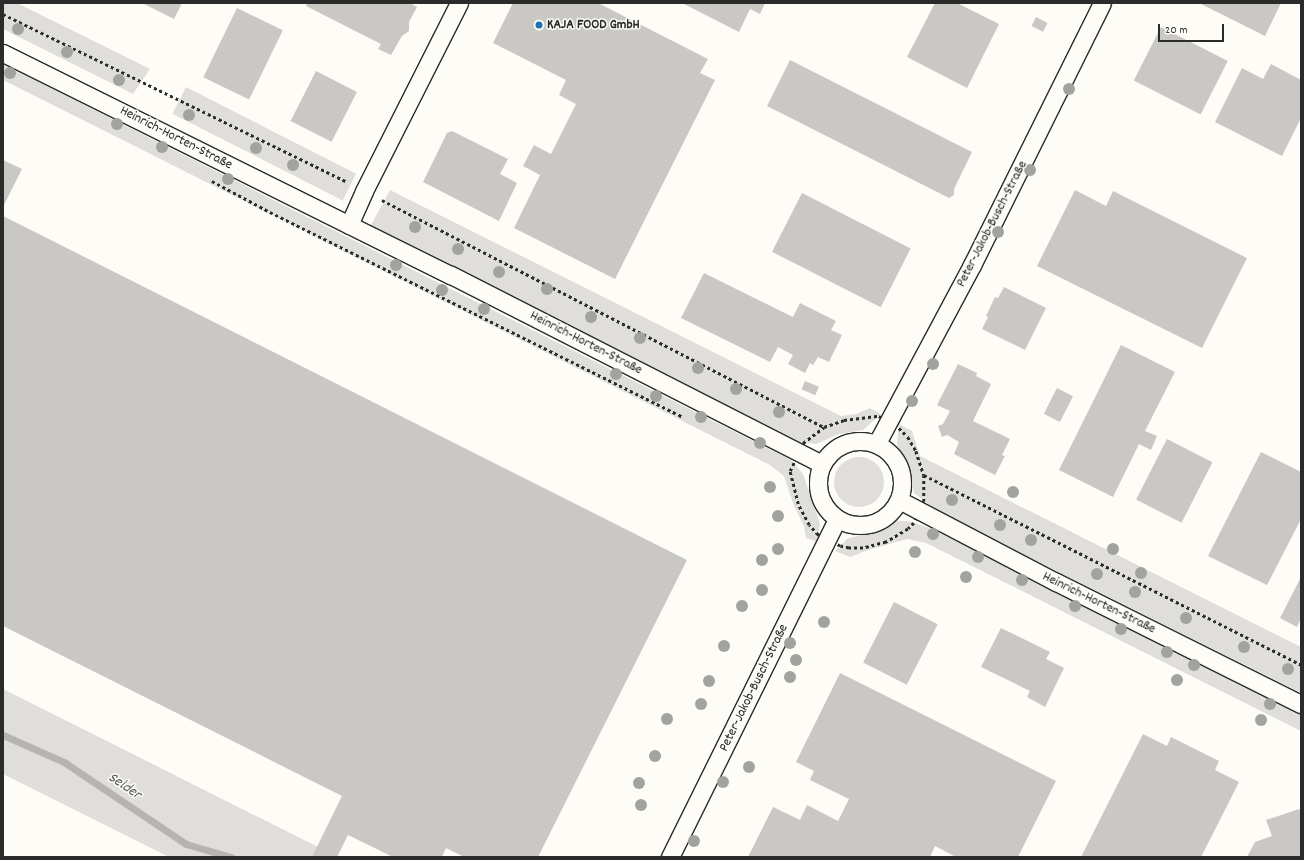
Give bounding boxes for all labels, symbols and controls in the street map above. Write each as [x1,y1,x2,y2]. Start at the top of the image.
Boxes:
scale bar [1160,16,1226,42]
place label: KAJA FOOD GmbH [547,17,640,33]
marker: KAJA FOOD GmbH [534,20,544,30]
text: 20 m [1165,22,1188,39]
street label: Heinrich-Horten-Straße [117,102,235,174]
street label: Peter-Jakob-Busch-Straße [953,158,1031,290]
street label: Heinrich-Horten-Straße [527,307,645,379]
street label: Heinrich-Horten-Straße [1040,568,1158,638]
street label: Peter-Jakob-Busch-Straße [716,622,792,754]
water label: Selder [104,769,144,805]

